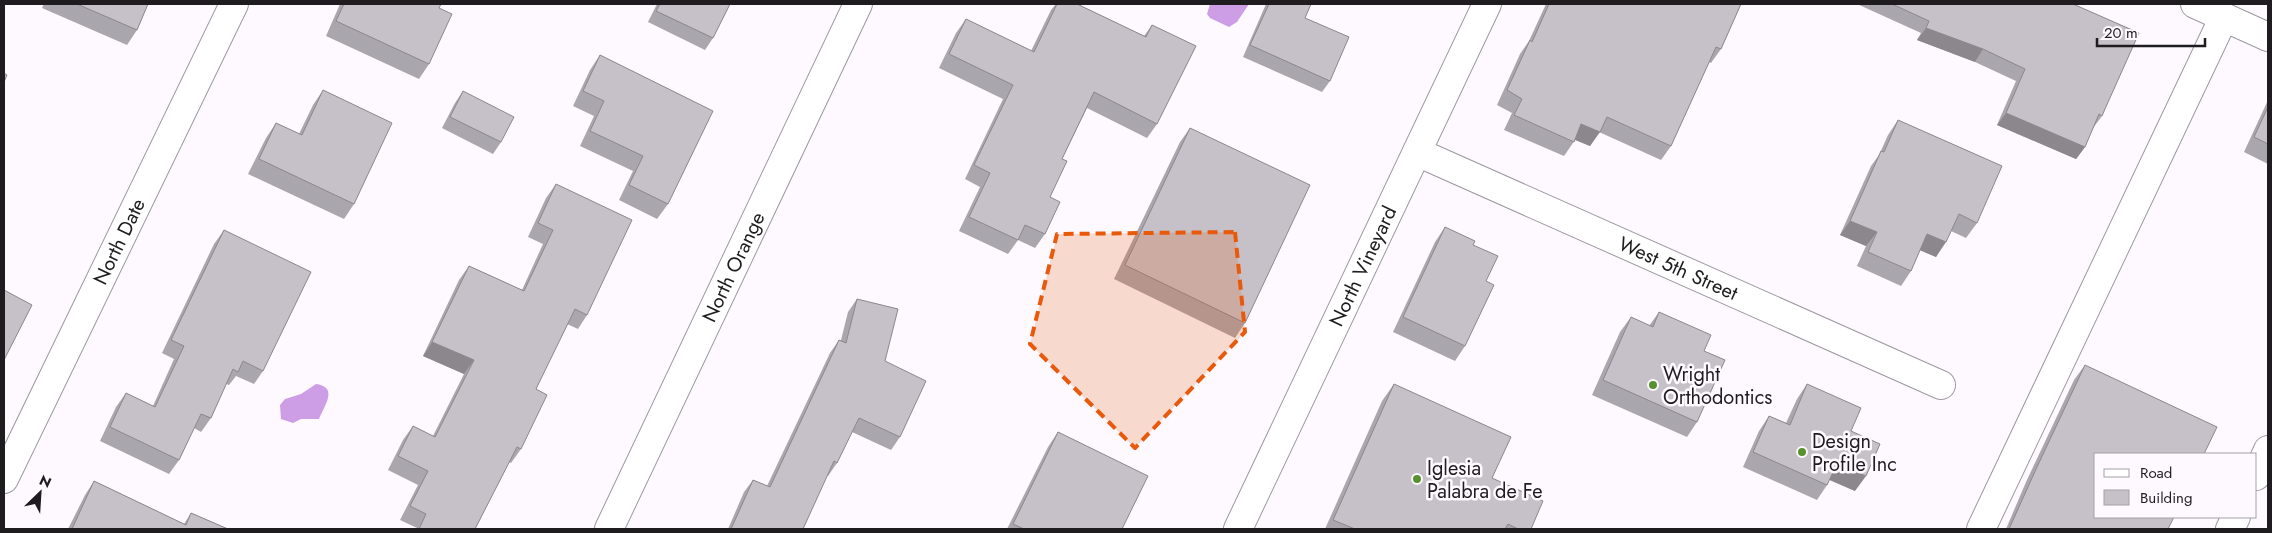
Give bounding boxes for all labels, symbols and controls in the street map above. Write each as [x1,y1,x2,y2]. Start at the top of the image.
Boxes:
scale bar [2097,15,2204,47]
text: 20 m [2104,22,2138,44]
street label: North Date [86,193,153,290]
street label: North Vineyard [1322,201,1404,331]
street label: North Orange [695,207,772,327]
street label: West 5th Street [1614,229,1743,308]
place label: Wright Orthodontics [1663,360,1772,412]
marker: Wright Orthodontics [1647,379,1659,391]
place label: Design Profile Inc [1812,427,1897,479]
marker: Design Profile Inc [1796,446,1808,458]
legend [2094,453,2257,518]
place label: Iglesia Palabra de Fe [1427,454,1542,506]
text: Road [2140,462,2172,484]
north arrow [15,468,65,518]
text: N [36,470,55,493]
marker: Iglesia Palabra de Fe [1411,473,1423,485]
text: Building [2140,487,2192,509]

